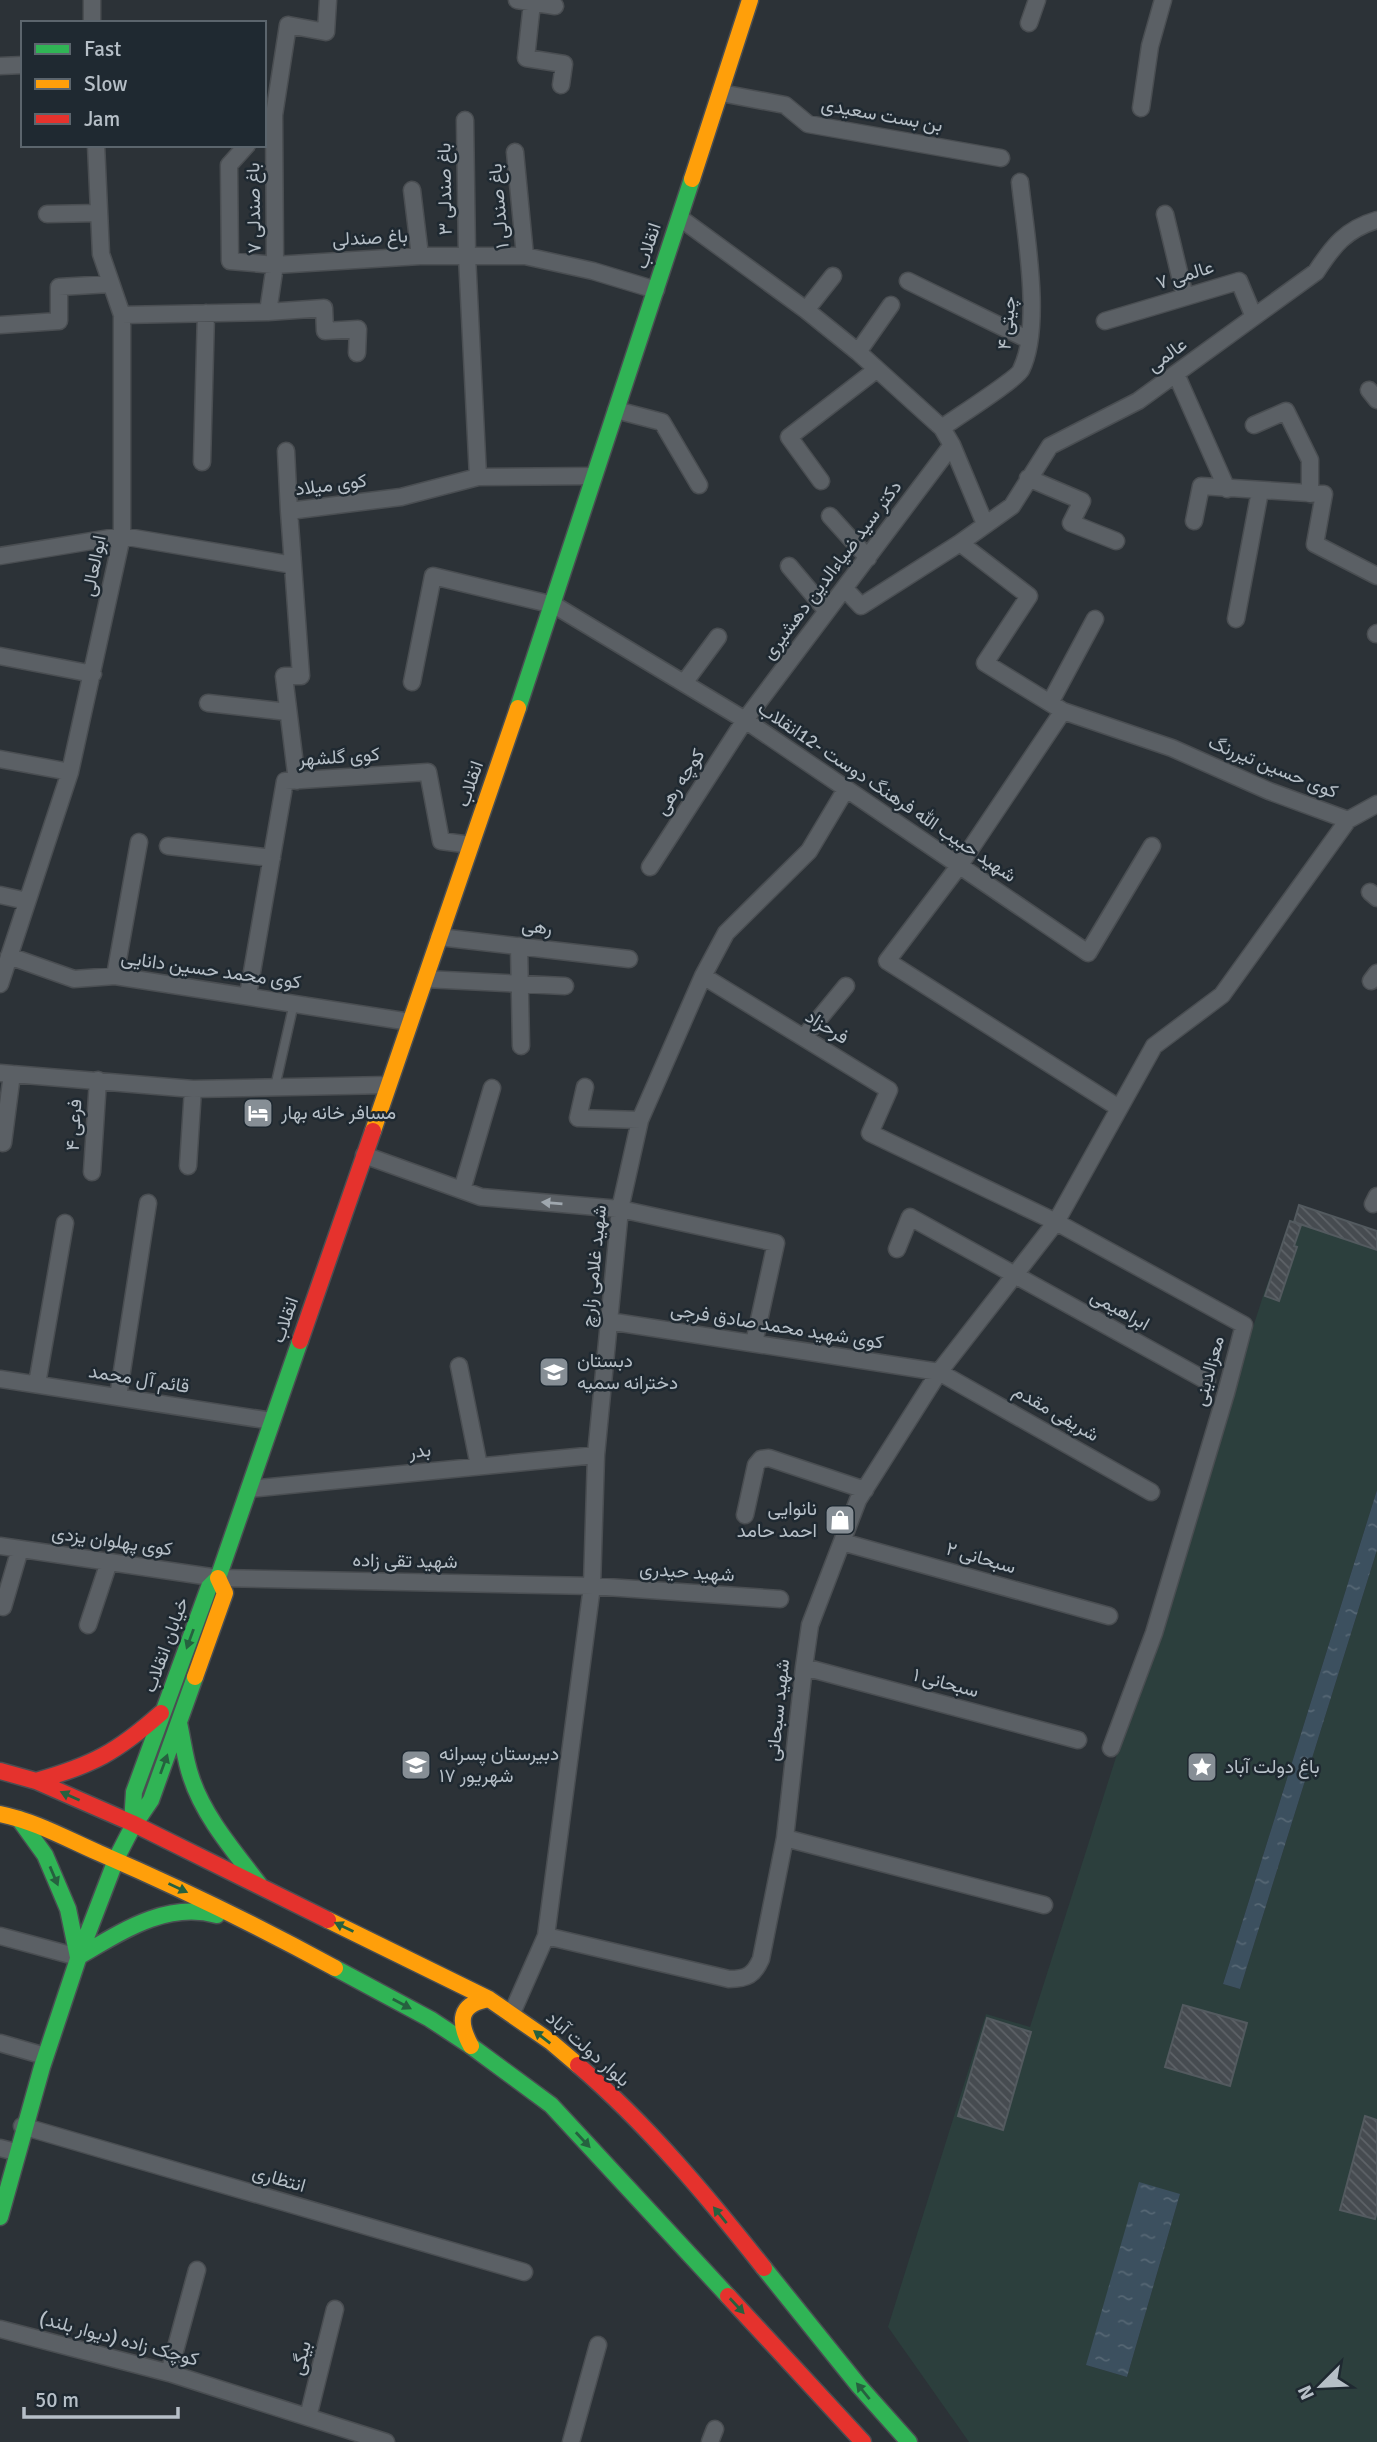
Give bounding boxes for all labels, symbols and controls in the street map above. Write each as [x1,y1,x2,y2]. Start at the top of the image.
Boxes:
legend [21,21,266,147]
text: Fast [84,36,121,62]
text: Slow [84,71,128,97]
street label: بن بست سعیدی [819,92,945,138]
text: Jam [84,106,120,132]
street label: باغ صندلی ۳ [432,143,458,235]
street label: باغ صندلی ۷ [241,162,267,254]
street label: باغ صندلی ۱ [483,162,515,250]
street label: انقلاب [629,220,667,272]
street label: باغ صندلی [331,224,409,252]
street label: عالمی ۷ [1153,255,1217,295]
street label: چیتی ۴ [992,295,1023,351]
street label: عالمی [1142,332,1192,378]
street label: کوی میلاد [294,469,368,501]
street label: دکتر سید ضیاءالدین دهشیری [757,476,907,664]
street label: ابوالعالی [76,533,112,599]
street label: شهید حبیب الله فرهنگ دوست -12انقلاب [753,696,1021,888]
street label: کوی حسین تیررنگ [1205,730,1341,804]
street label: کوی گلشهر [296,742,381,772]
street label: کوچه رهی [650,744,711,820]
street label: انقلاب [451,758,489,810]
street label: رهی [520,913,554,941]
street label: کوی محمد حسین دانایی [119,945,303,995]
street label: فرحزاد [801,1004,853,1050]
hotel icon: مسافر خانه بهار [241,1096,275,1130]
street label: فرعی ۴ [61,1098,87,1152]
place label: مسافر خانه بهار [280,1101,396,1125]
one-way arrow [541,1197,563,1208]
street label: شهید غلامی زارچ [576,1204,612,1328]
street label: ابراهیمی [1086,1284,1154,1336]
street label: انقلاب [266,1294,304,1346]
street label: کوی شهید محمد صادق فرجی [669,1297,885,1355]
street label: معزالدینی [1188,1333,1230,1409]
place label: دبستان دخترانه سمیه [577,1349,678,1395]
school or university icon: دبستان دخترانه سمیه [537,1355,571,1389]
street label: قائم آل محمد [87,1359,191,1399]
street label: شریفی مقدم [1009,1379,1103,1447]
street label: بدر [407,1438,432,1464]
place label: نانوایی احمد حامد [737,1497,817,1543]
shop icon: نانوایی احمد حامد [823,1503,857,1537]
street label: کوی پهلوان یزدی [50,1521,174,1562]
street label: سبحانی ۲ [943,1537,1019,1579]
street label: شهید تقی زاده [352,1548,458,1574]
street label: شهید حیدری [639,1557,735,1587]
street label: خیابان انقلاب [138,1594,194,1696]
one-way arrow [184,1629,195,1650]
street label: شهید سبحانی [761,1658,795,1762]
street label: سبحانی ۱ [911,1663,981,1703]
place label: دبیرستان پسرانه ۱۷ شهریور [439,1742,559,1788]
school or university icon: دبیرستان پسرانه ۱۷ شهریور [399,1748,433,1782]
place icon: باغ دولت آباد [1185,1750,1219,1784]
one-way arrow [159,1753,170,1774]
place label: باغ دولت آباد [1225,1755,1320,1779]
one-way arrow [60,1790,80,1802]
one-way arrow [49,1866,60,1887]
one-way arrow [168,1882,188,1894]
one-way arrow [334,1922,354,1933]
one-way arrow [392,1998,412,2010]
street label: بلوار دولت آباد [541,2006,635,2092]
one-way arrow [534,2029,552,2044]
one-way arrow [575,2131,591,2149]
street label: انتظاری [250,2160,308,2198]
one-way arrow [712,2206,727,2224]
one-way arrow [729,2297,745,2314]
street label: کوچک زاده (دیوار بلند) [37,2306,201,2373]
street label: بیگی [285,2338,317,2378]
north arrow [1286,2351,1356,2421]
scale bar [24,2376,178,2420]
text: N [1293,2382,1320,2403]
one-way arrow [856,2383,871,2400]
text: 50 m [35,2387,79,2413]

